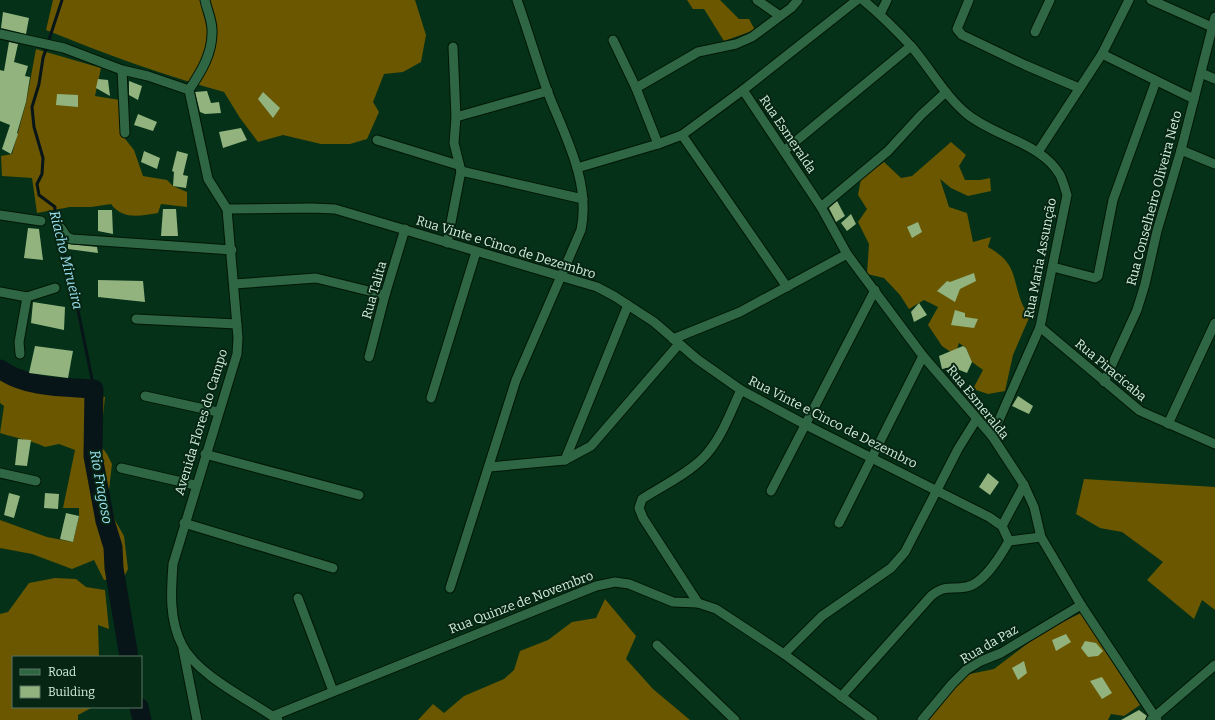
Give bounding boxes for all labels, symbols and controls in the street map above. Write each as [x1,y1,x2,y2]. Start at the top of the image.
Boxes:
street label: Rua Esmeralda [756,92,820,176]
street label: Rua Conselheiro Oliveira Neto [1123,109,1185,287]
street label: Rua Maria Assunção [1021,197,1059,319]
water label: Riacho Mirueira [46,209,86,311]
street label: Rua Vinte e Cinco de Dezembro [414,212,598,282]
street label: Rua Talita [359,259,389,321]
street label: Rua Piracicaba [1072,336,1150,404]
street label: Avenida Flores do Campo [172,347,230,497]
street label: Rua Esmeralda [944,362,1012,442]
street label: Rua Vinte e Cinco de Dezembro [746,373,920,471]
water label: Rio Fragoso [86,449,116,525]
street label: Rua Quinze de Novembro [447,568,595,636]
street label: Rua da Paz [957,621,1021,667]
legend [12,656,142,708]
text: Road [48,665,76,679]
text: Building [48,685,95,699]

